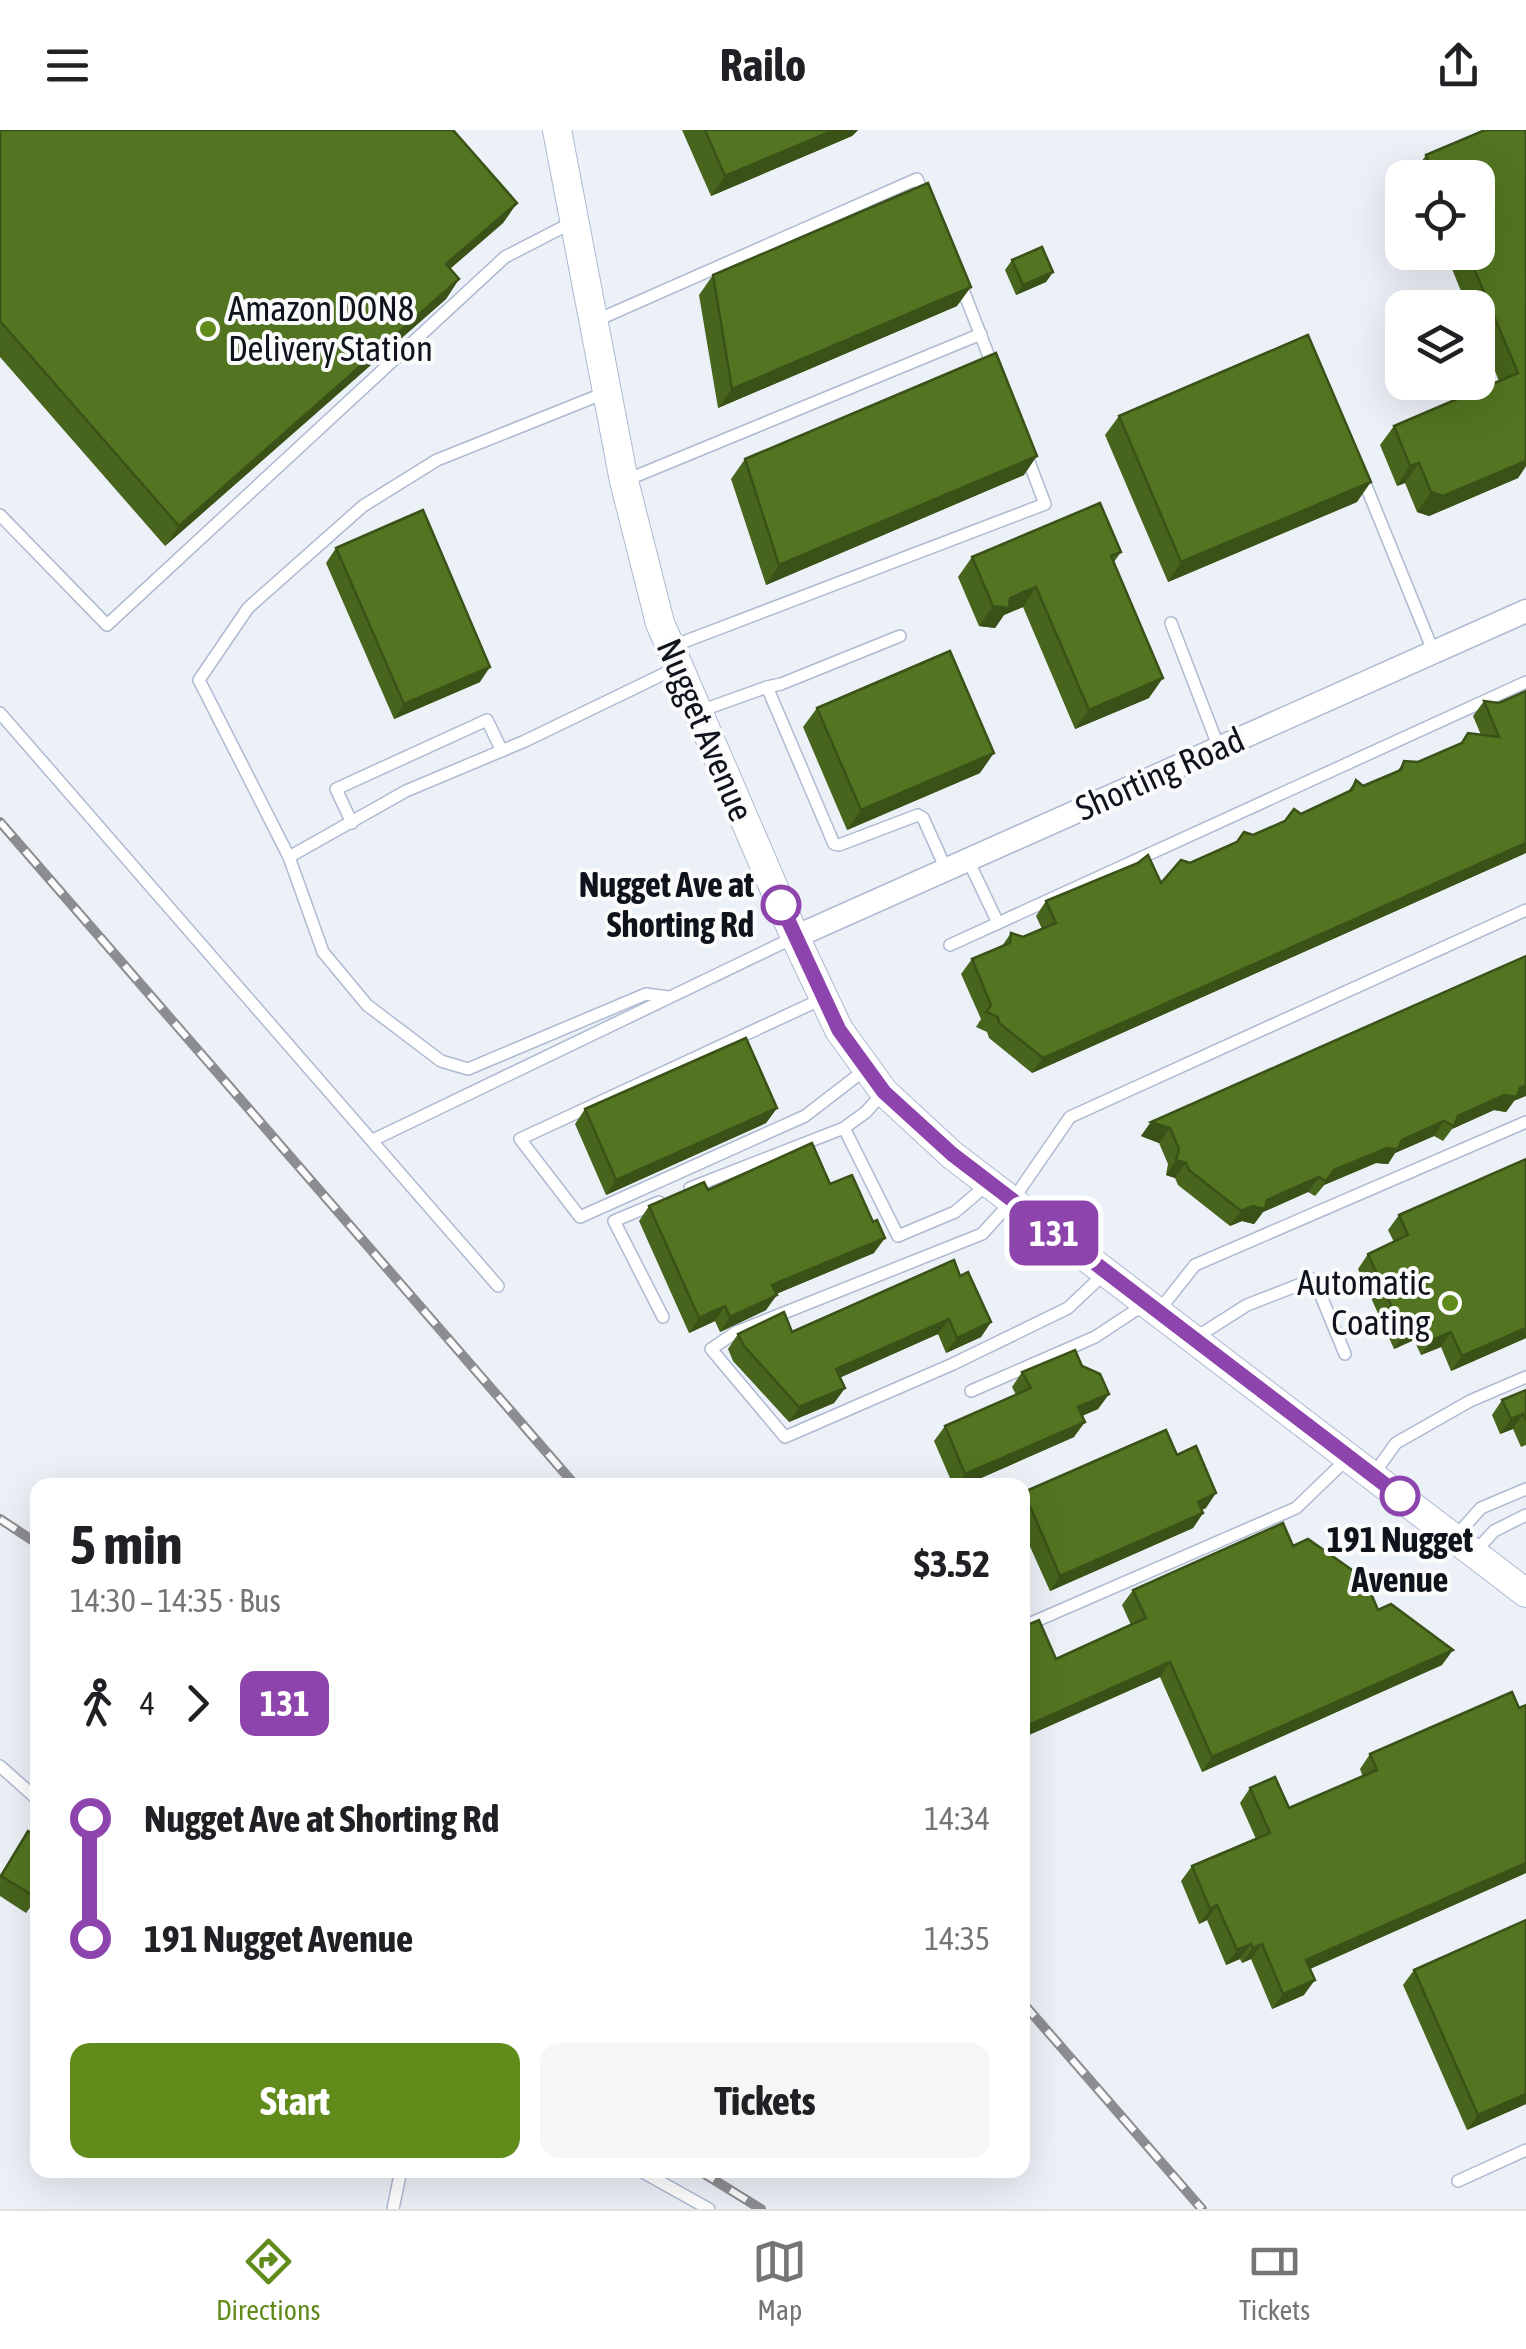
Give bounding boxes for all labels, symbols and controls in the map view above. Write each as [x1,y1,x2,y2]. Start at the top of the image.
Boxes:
icon: menu [40,38,95,93]
icon: share [1431,38,1486,93]
text: Railo [720,39,806,91]
map controls [1385,160,1495,400]
button: locate [1385,160,1495,270]
place label: Amazon DON8 Delivery Station [228,288,433,368]
button: layers [1385,290,1495,400]
marker: Amazon DON8 Delivery Station [197,318,219,340]
street label: Nugget Avenue [650,633,762,827]
street label: Shorting Road [1069,718,1250,828]
place label: Nugget Ave at Shorting Rd [579,864,754,944]
marker: Nugget Ave at Shorting Rd [762,886,800,924]
line badge: 131 [996,1200,1112,1266]
text: 131 [1029,1213,1079,1253]
place label: Automatic Coating [1297,1262,1430,1342]
marker: Automatic Coating [1439,1292,1461,1314]
marker: 191 Nugget Avenue [1381,1477,1419,1515]
text: 5 min [70,1513,182,1576]
place label: 191 Nugget Avenue [1327,1519,1473,1599]
text: $3.52 [914,1542,990,1585]
text: 14:30 – 14:35 · Bus [70,1582,281,1619]
icon: walk [70,1676,125,1731]
icon: forward [170,1676,225,1731]
text: 131 [260,1683,309,1723]
text: 4 [140,1685,155,1722]
text: Nugget Ave at Shorting Rd [144,1797,499,1840]
text: 14:34 [924,1800,990,1837]
text: 191 Nugget Avenue [144,1917,413,1960]
text: 14:35 [924,1920,990,1957]
button: Start [70,2043,520,2158]
button: Tickets [540,2043,990,2158]
tab: Directions [216,2234,320,2326]
tab: Map [752,2234,807,2326]
tab: Tickets [1239,2234,1310,2326]

